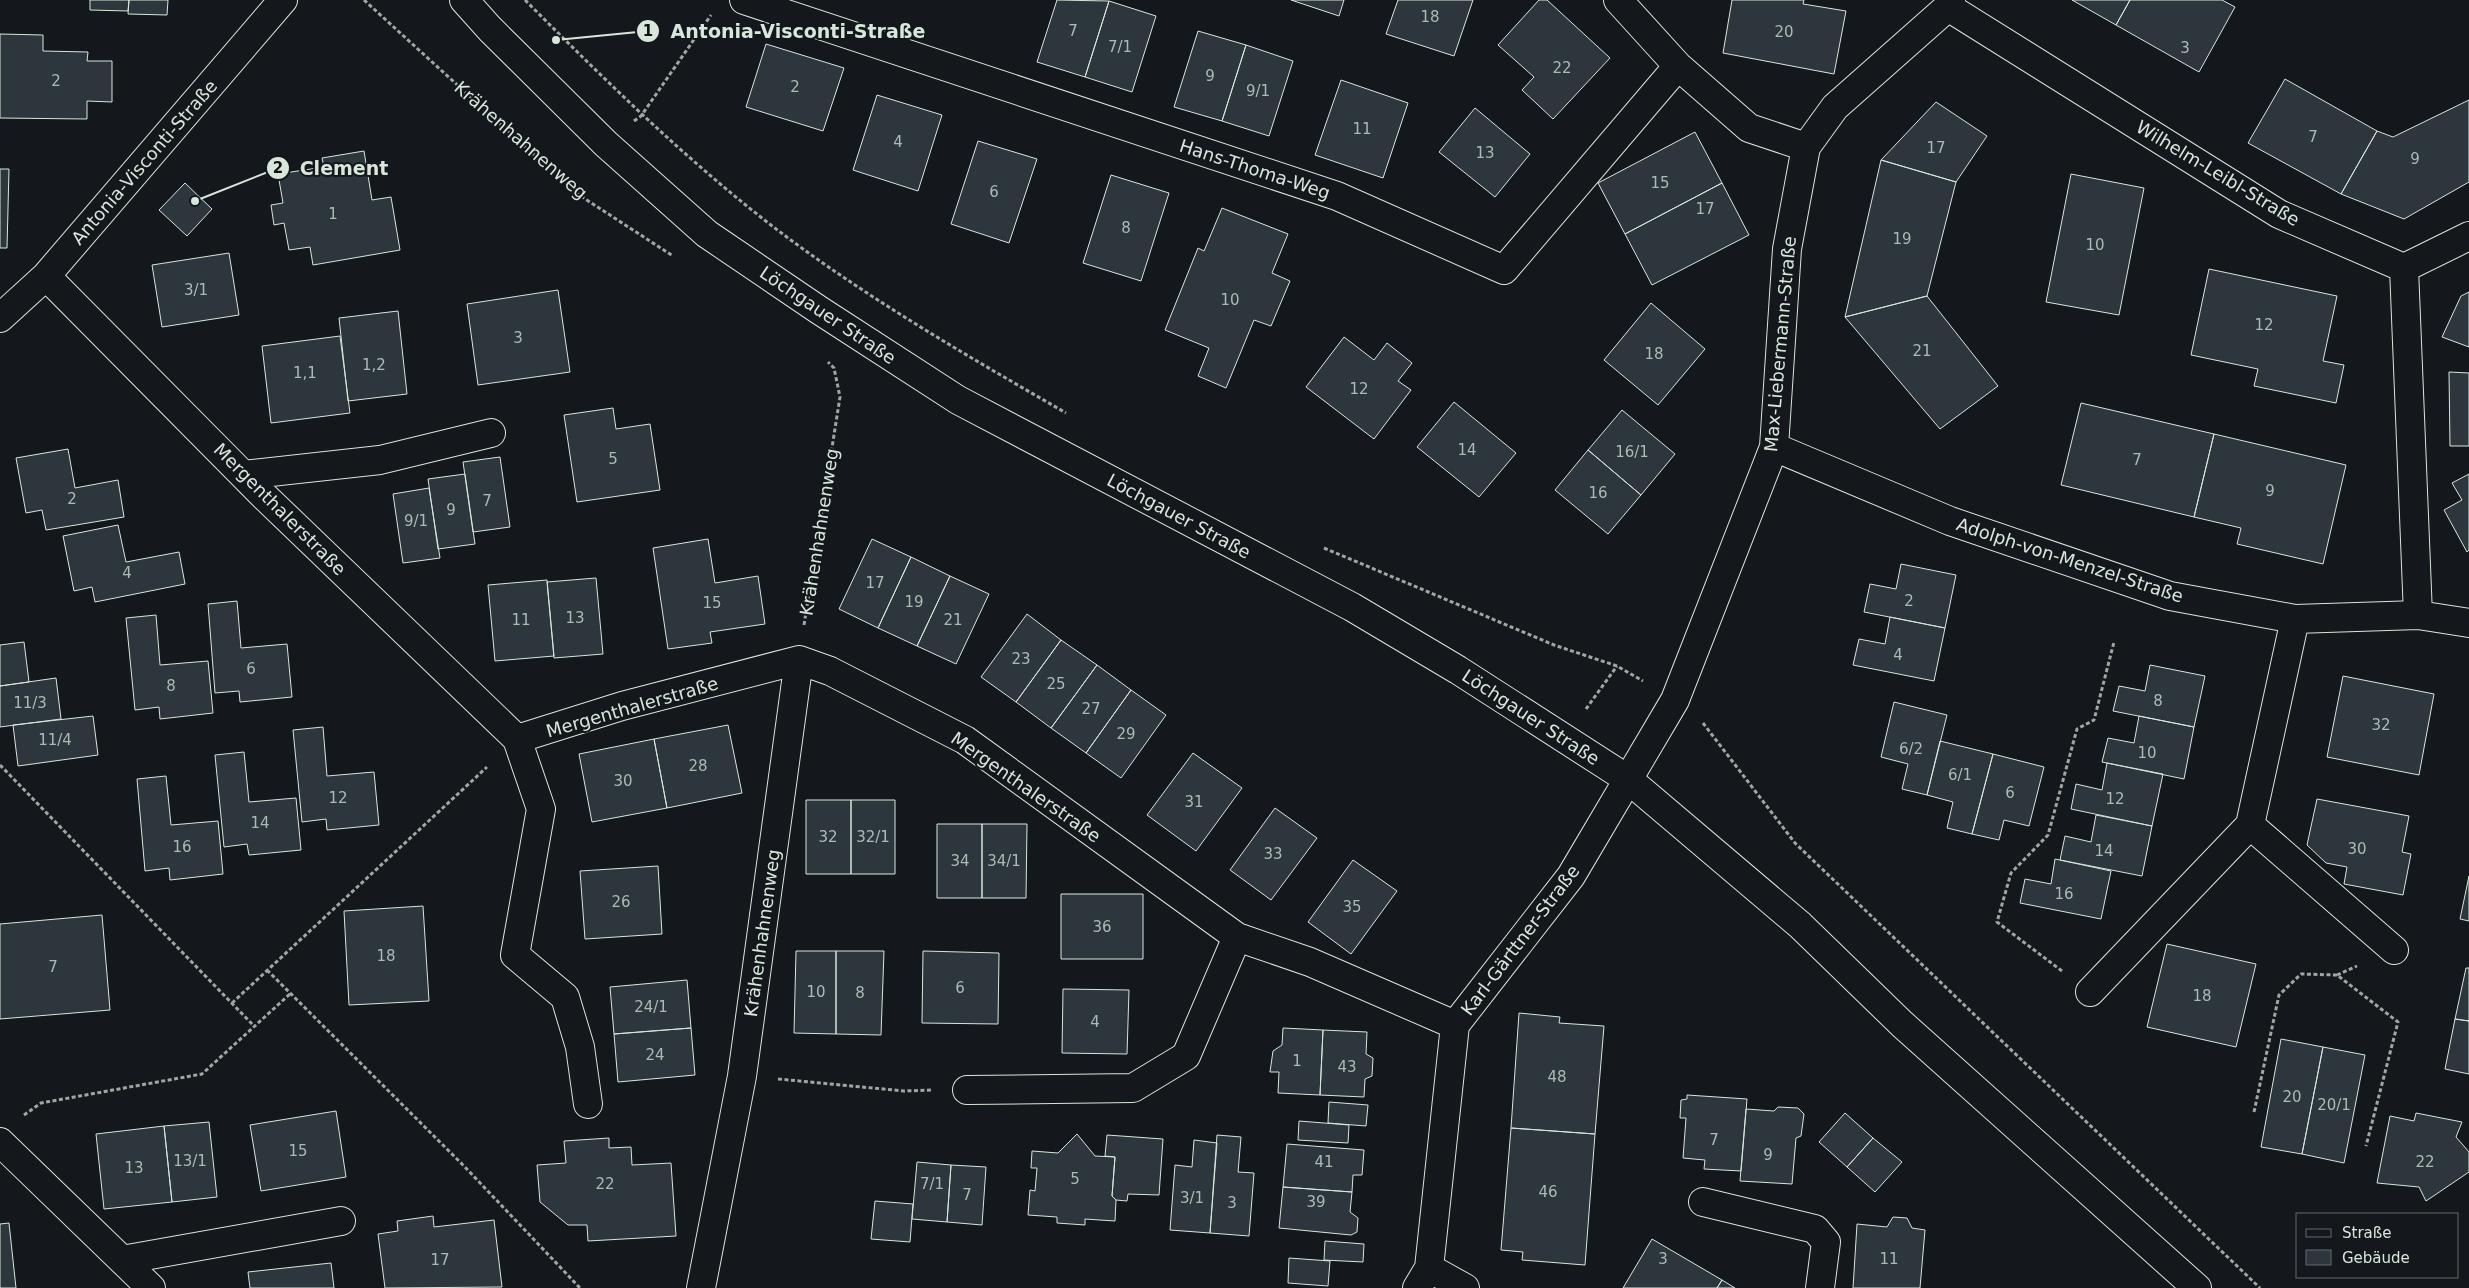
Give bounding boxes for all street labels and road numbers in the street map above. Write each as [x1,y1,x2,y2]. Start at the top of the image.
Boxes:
street label: Antonia-Visconti-Straße [67,75,221,249]
street label: Krähenhahnenweg [450,77,592,203]
street label: Wilhelm-Leibl-Straße [2132,116,2304,230]
street label: Hans-Thoma-Weg [1177,135,1333,203]
street label: Max-Liebermann-Straße [1760,235,1800,453]
street label: Löchgauer Straße [756,262,900,368]
street label: Mergenthalerstraße [210,439,350,579]
street label: Krähenhahnenweg [795,447,843,617]
street label: Löchgauer Straße [1104,469,1254,563]
street label: Adolph-von-Menzel-Straße [1954,513,2186,607]
street label: Löchgauer Straße [1458,665,1604,769]
street label: Mergenthalerstraße [544,672,720,742]
street label: Mergenthalerstraße [947,727,1105,847]
street label: Krähenhahnenweg [740,848,784,1018]
street label: Karl-Gärttner-Straße [1457,861,1583,1019]

